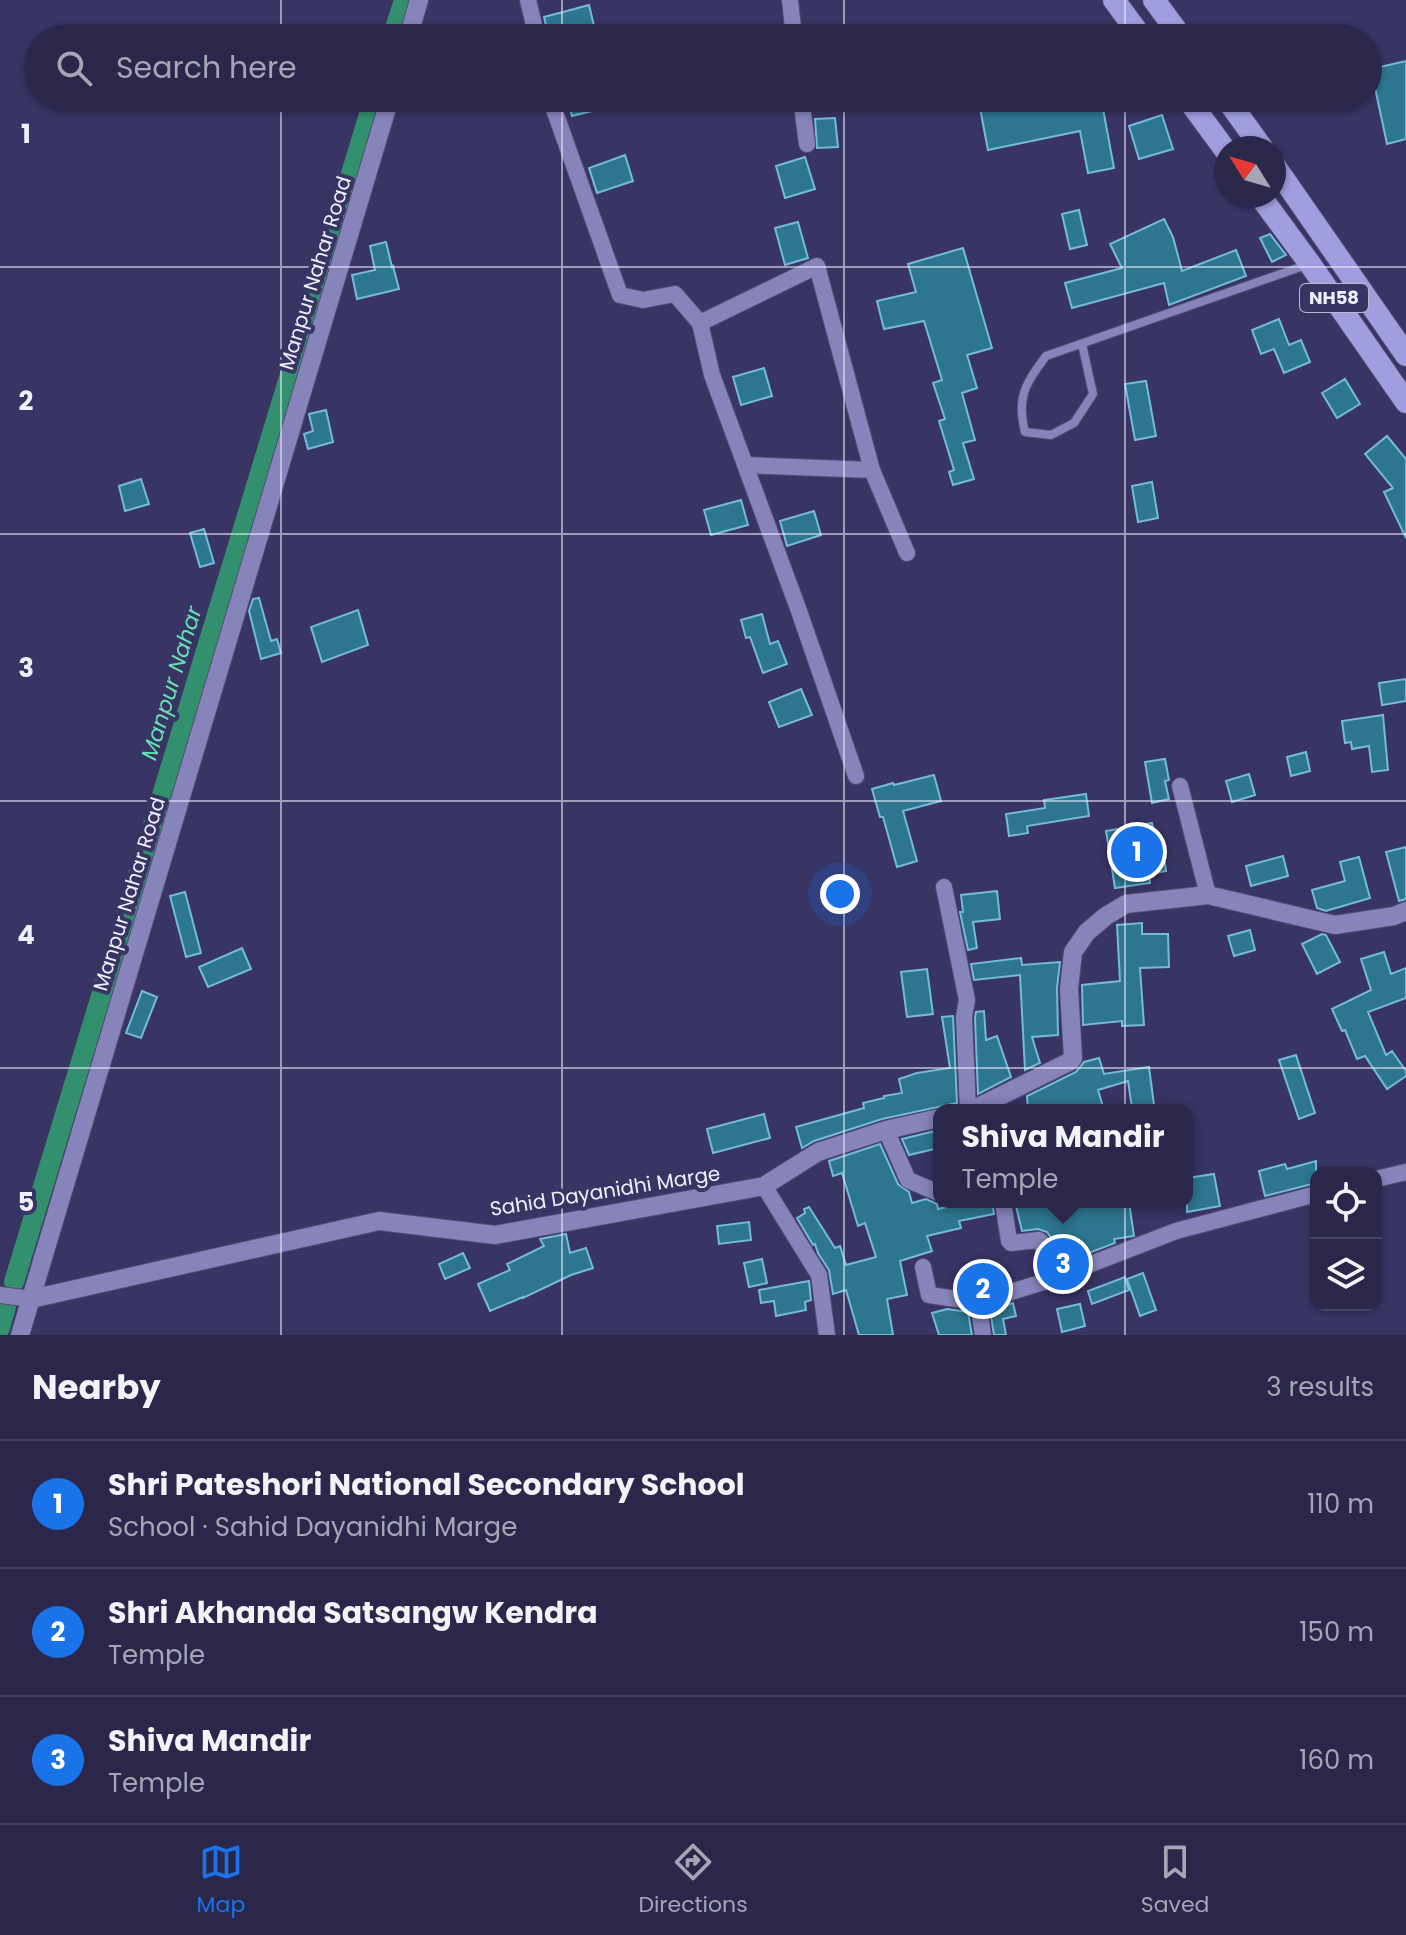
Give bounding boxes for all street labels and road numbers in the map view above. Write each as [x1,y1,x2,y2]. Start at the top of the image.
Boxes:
street label: Manpur Nahar Road [272,173,358,373]
road number: NH58 [1300,284,1368,312]
street label: Manpur Nahar Road [86,794,172,994]
street label: Sahid Dayanidhi Marge [488,1159,722,1223]

